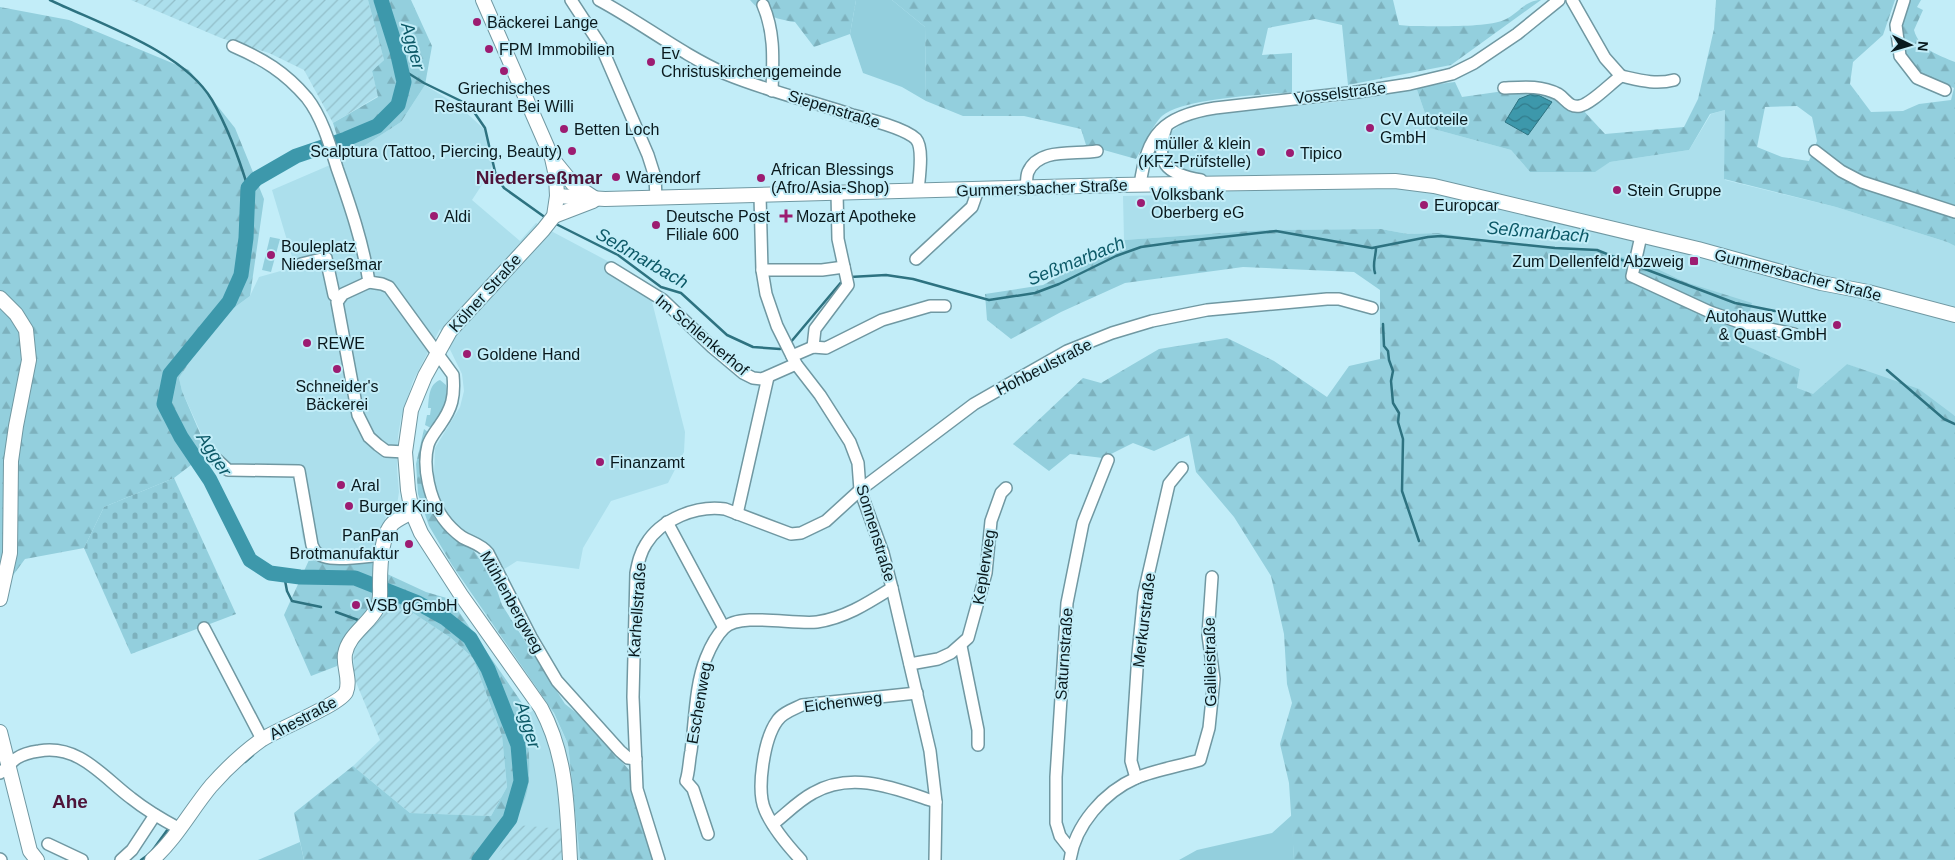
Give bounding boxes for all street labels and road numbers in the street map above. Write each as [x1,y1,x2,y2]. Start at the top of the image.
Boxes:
street label: Vosselstraße [1293,79,1387,107]
street label: Siepenstraße [786,87,882,131]
street label: Gummersbacher Straße [956,177,1128,199]
street label: Gummersbacher Straße [1713,246,1883,304]
street label: Kölner Straße [446,251,524,335]
street label: Im Schlenkerhof [652,291,752,379]
street label: Hohbeulstraße [993,336,1095,398]
street label: Sonnenstraße [853,482,899,584]
street label: Keplerweg [970,528,998,606]
street label: Mühlenbergweg [477,548,547,656]
street label: Karhellstraße [625,562,649,658]
street label: Merkurstraße [1130,572,1158,668]
street label: Saturnstraße [1052,607,1076,701]
street label: Galileistraße [1201,617,1219,707]
street label: Eschenweg [683,661,715,745]
street label: Eichenweg [803,689,883,715]
street label: Ahestraße [266,693,340,743]

